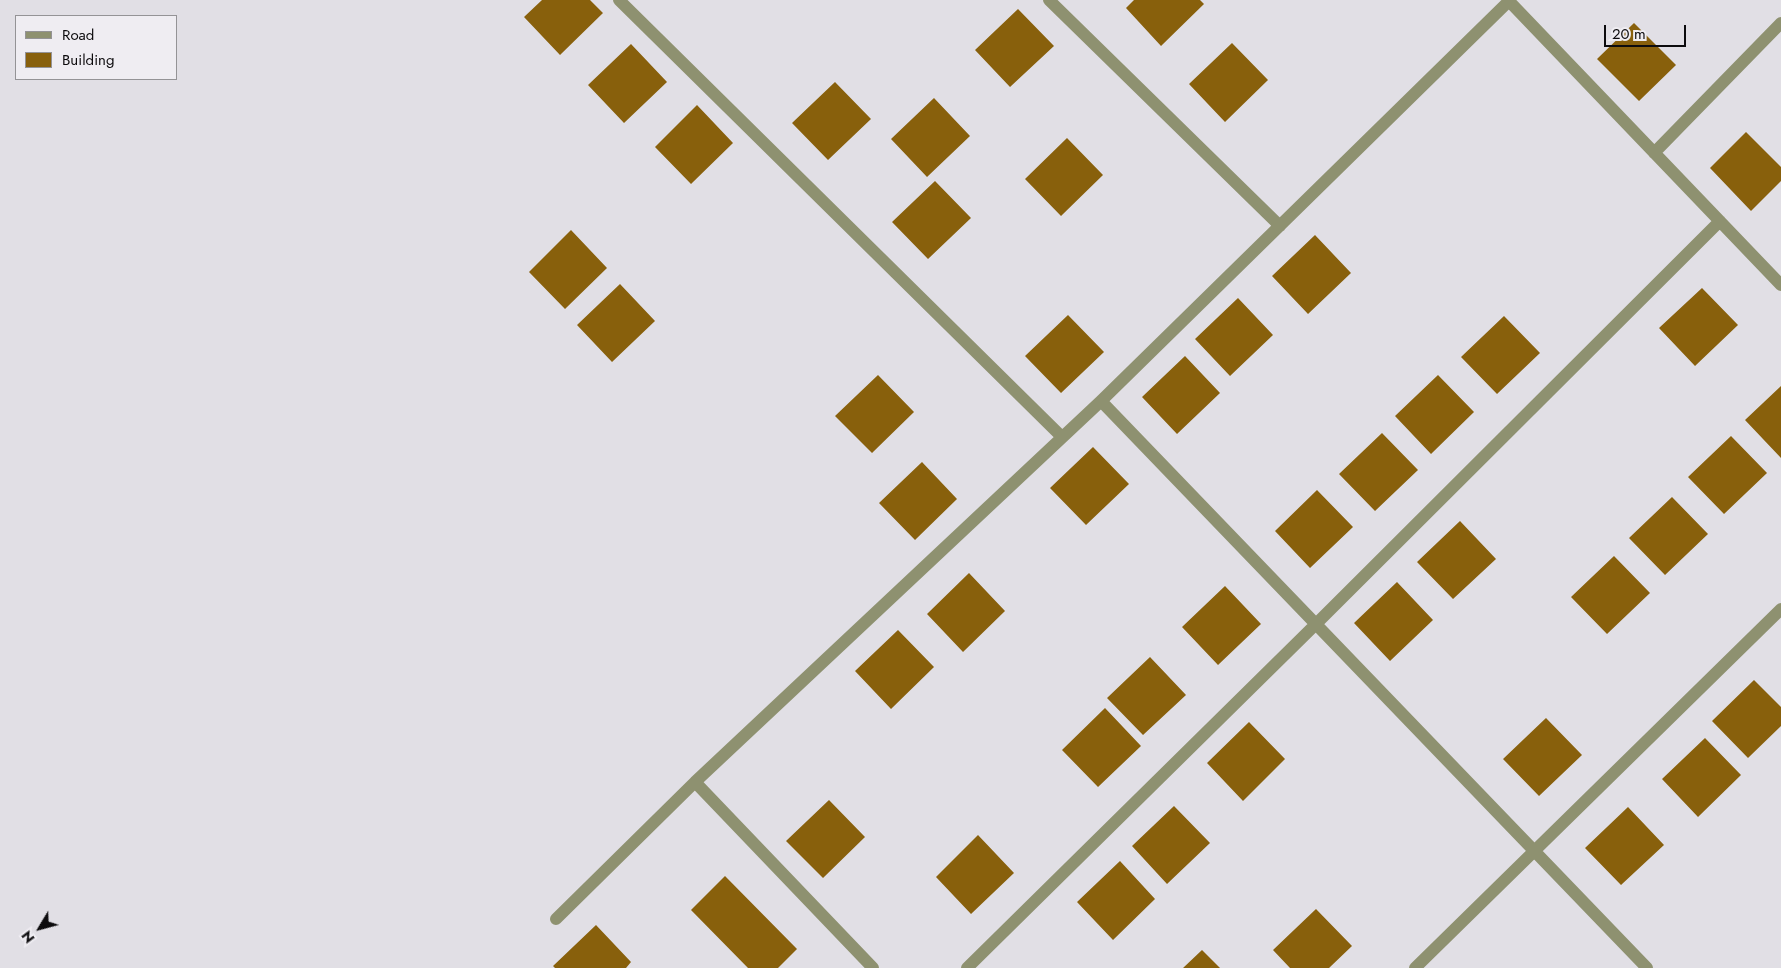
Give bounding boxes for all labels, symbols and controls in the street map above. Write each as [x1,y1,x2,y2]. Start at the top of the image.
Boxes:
legend [15,15,178,80]
scale bar [1606,15,1688,47]
text: 20 m [1612,23,1646,45]
text: Road [62,24,94,46]
text: Building [62,49,114,71]
north arrow [15,903,65,953]
text: N [17,927,39,947]

